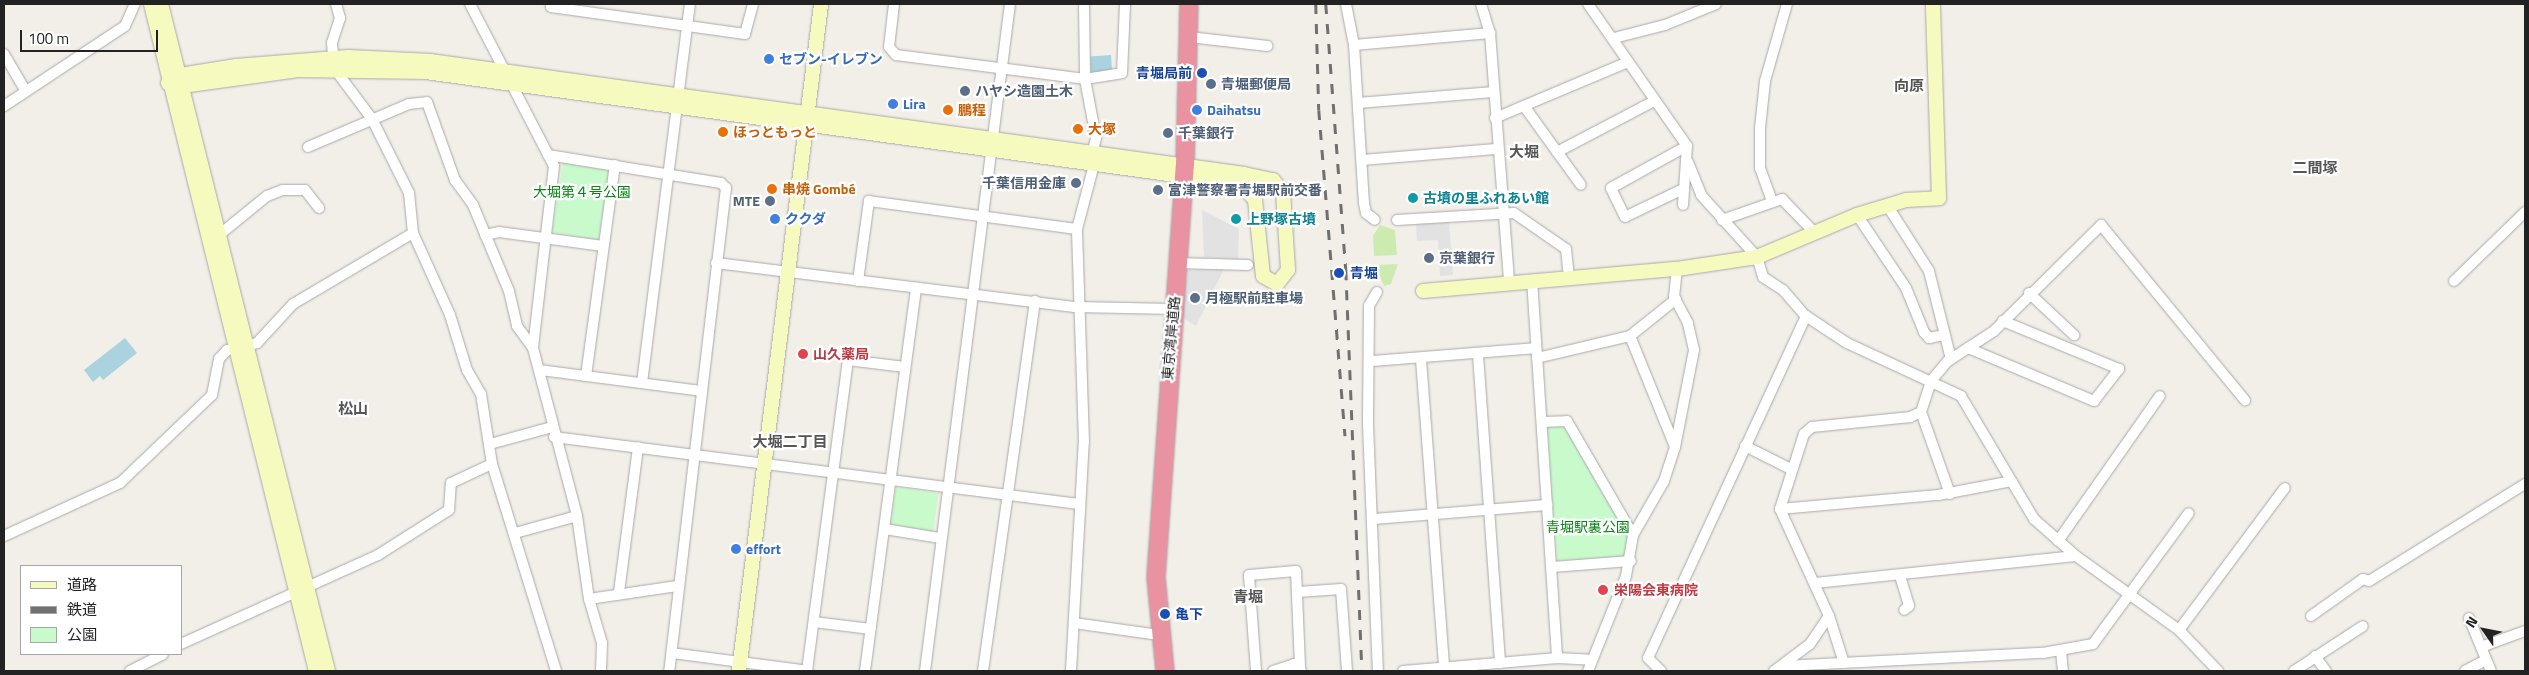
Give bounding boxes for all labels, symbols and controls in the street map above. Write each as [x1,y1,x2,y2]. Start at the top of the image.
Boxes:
scale bar [22,20,160,52]
text: 100 m [28,27,69,50]
place label: セブン-イレブン [779,51,883,67]
marker: セブン-イレブン [763,53,775,65]
place label: 青堀局前 [1136,65,1192,81]
marker: 青堀局前 [1196,67,1208,79]
place label: 青堀郵便局 [1221,76,1291,92]
district label: 向原 [1894,77,1924,95]
marker: 青堀郵便局 [1205,78,1217,90]
place label: ハヤシ造園土木 [975,83,1073,99]
marker: ハヤシ造園土木 [959,85,971,97]
place label: Lira [903,96,926,112]
marker: Lira [887,98,899,110]
place label: 鵬程 [958,102,986,118]
place label: Daihatsu [1207,102,1261,118]
marker: 鵬程 [942,104,954,116]
marker: Daihatsu [1191,104,1203,116]
place label: 大塚 [1088,121,1116,137]
marker: 大塚 [1072,123,1084,135]
place label: ほっともっと [733,124,817,140]
place label: 千葉銀行 [1178,125,1234,141]
marker: ほっともっと [717,126,729,138]
marker: 千葉銀行 [1162,127,1174,139]
district label: 大堀 [1509,143,1539,161]
district label: 二間塚 [2293,159,2337,177]
place label: 千葉信用金庫 [982,175,1066,191]
marker: 千葉信用金庫 [1070,177,1082,189]
place label: 串焼 Gombé [782,181,856,197]
place label: 富津警察署青堀駅前交番 [1168,182,1322,198]
marker: 串焼 Gombé [766,183,778,195]
park label: 大堀第４号公園 [533,184,631,200]
marker: 富津警察署青堀駅前交番 [1152,184,1164,196]
place label: 古墳の里ふれあい館 [1423,190,1549,206]
marker: 古墳の里ふれあい館 [1407,192,1419,204]
place label: MTE [733,193,760,209]
marker: MTE [764,195,776,207]
place label: ククダ [785,211,827,227]
place label: 上野塚古墳 [1246,211,1316,227]
marker: ククダ [769,213,781,225]
marker: 上野塚古墳 [1230,213,1242,225]
place label: 京葉銀行 [1439,250,1495,266]
marker: 京葉銀行 [1423,252,1435,264]
place label: 青堀 [1350,265,1378,281]
marker: 青堀 [1332,266,1346,280]
place label: 月極駅前駐車場 [1205,290,1303,306]
marker: 月極駅前駐車場 [1189,292,1201,304]
street label: 東京湾岸道路 [1159,295,1183,381]
place label: 山久薬局 [813,346,869,362]
marker: 山久薬局 [797,348,809,360]
district label: 松山 [338,400,368,418]
district label: 大堀二丁目 [753,433,827,451]
park label: 青堀駅裏公園 [1546,519,1630,535]
place label: effort [746,541,781,557]
marker: effort [730,543,742,555]
legend [20,565,182,655]
text: 道路 [67,573,97,596]
place label: 栄陽会東病院 [1614,582,1698,598]
marker: 栄陽会東病院 [1596,583,1610,597]
district label: 青堀 [1233,588,1263,606]
text: 鉄道 [67,598,97,621]
north arrow [2459,605,2509,655]
place label: 亀下 [1175,606,1203,622]
marker: 亀下 [1159,608,1171,620]
text: N [2460,612,2482,631]
text: 公園 [67,623,97,646]

